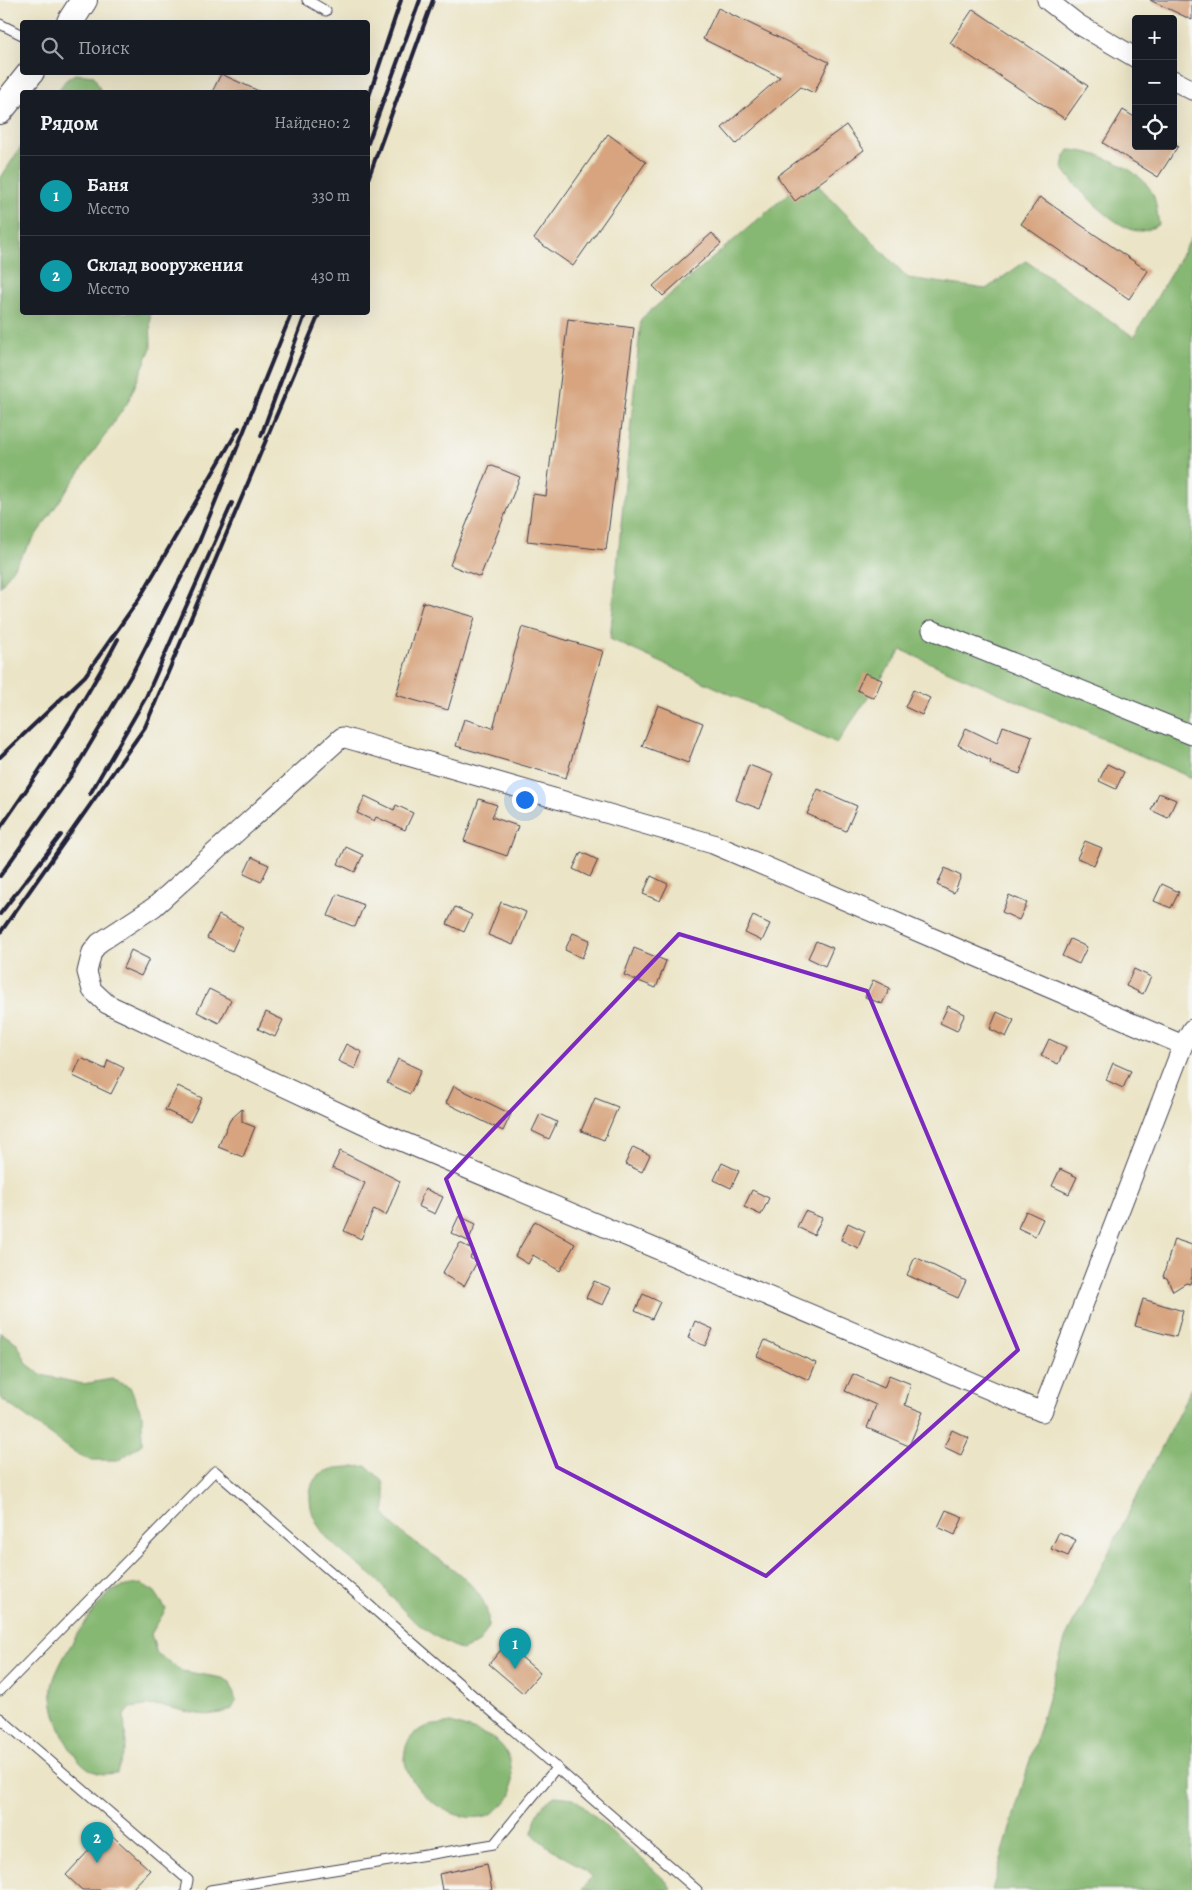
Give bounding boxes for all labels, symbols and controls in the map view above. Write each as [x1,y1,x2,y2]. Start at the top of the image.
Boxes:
map controls [1132,15,1177,150]
button: + [1132,15,1177,60]
search box [20,20,370,75]
icon: search [38,34,66,62]
text: Поиск [78,35,130,61]
button: − [1132,60,1177,105]
button: locate [1132,105,1177,150]
text: Рядом [40,109,98,137]
text: Найдено: 2 [274,112,350,134]
text: Баня [87,172,129,198]
text: 1 [53,185,59,207]
text: 330 m [312,185,350,207]
text: Место [87,198,130,220]
text: Склад вооружения [87,252,243,278]
text: 2 [52,265,60,287]
text: 430 m [311,265,350,287]
text: Место [87,278,130,300]
your location [512,787,538,813]
pin: 1 [499,1628,531,1669]
pin: 2 [81,1822,113,1863]

